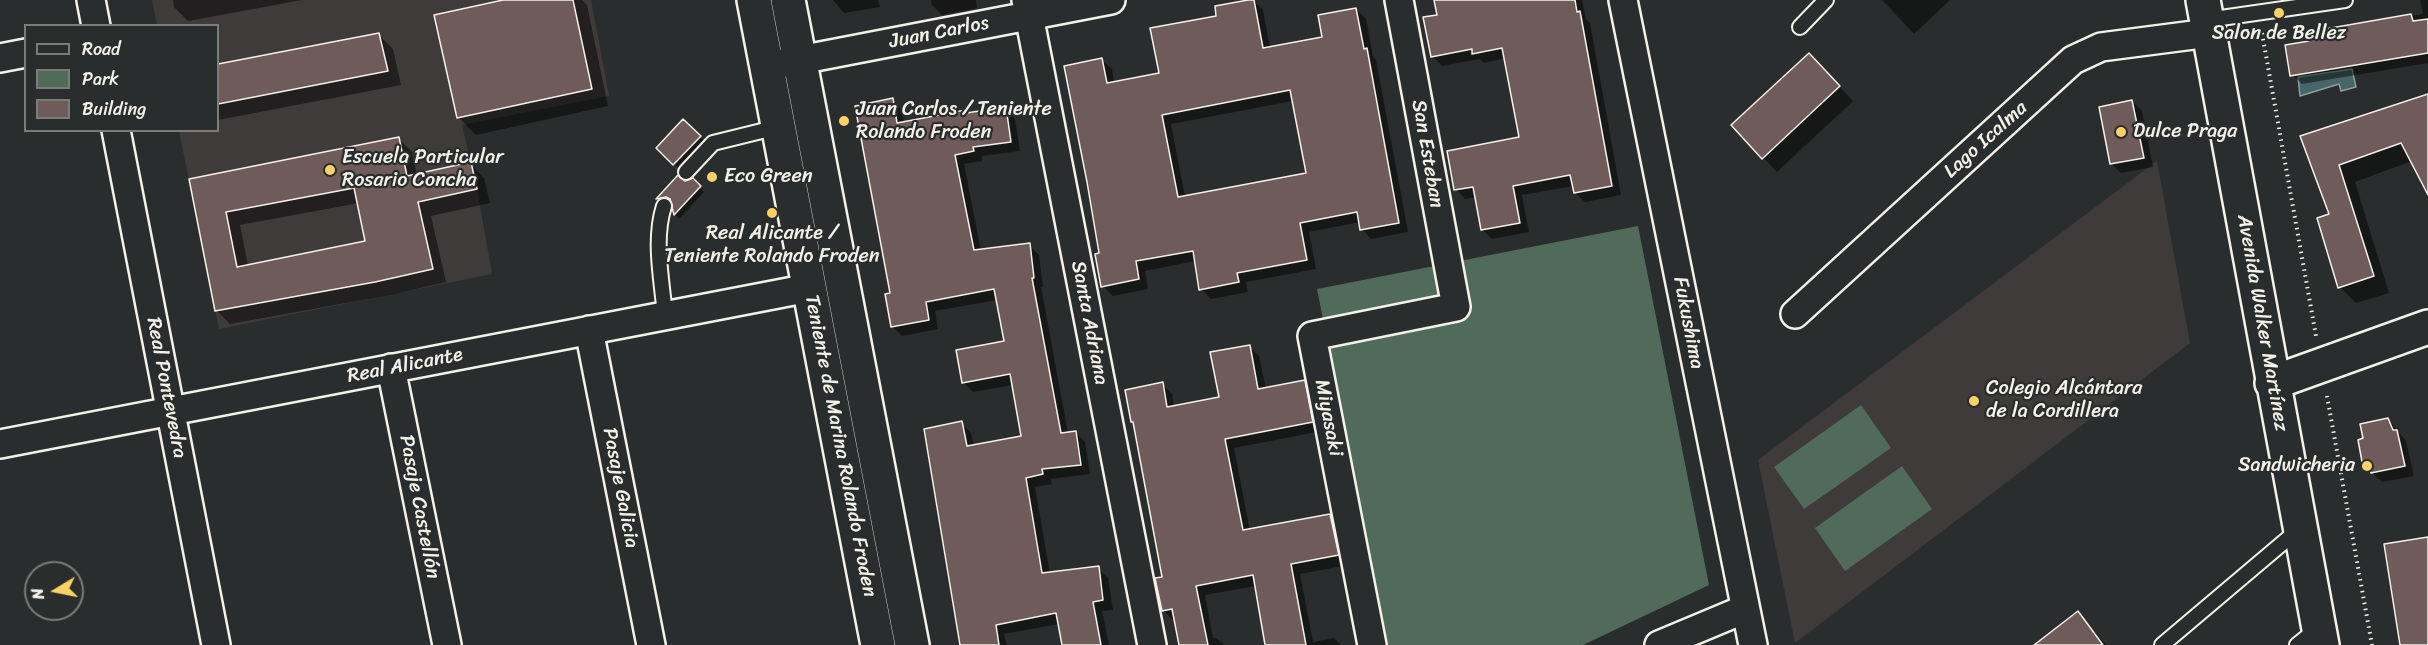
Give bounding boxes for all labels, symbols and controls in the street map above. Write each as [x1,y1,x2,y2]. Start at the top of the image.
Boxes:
marker: Salon de Bellez [2272,6,2286,20]
street label: Juan Carlos [887,12,991,54]
place label: Salon de Bellez [2212,22,2346,46]
legend [24,24,219,132]
text: Road [82,33,121,65]
text: Park [82,63,119,95]
text: Building [82,93,146,125]
street label: Lago Icalma [1939,96,2033,184]
place label: Juan Carlos / Teniente Rolando Froden [856,98,1052,145]
street label: San Esteban [1406,98,1448,210]
marker: Juan Carlos / Teniente Rolando Froden [837,114,851,128]
place label: Dulce Praga [2133,120,2237,144]
marker: Dulce Praga [2114,125,2128,139]
place label: Escuela Particular Rosario Concha [342,146,503,193]
marker: Escuela Particular Rosario Concha [323,163,337,177]
place label: Eco Green [724,165,812,189]
marker: Eco Green [705,170,719,184]
marker: Real Alicante / Teniente Rolando Froden [765,206,779,220]
street label: Avenida Walker Martínez [2231,213,2293,433]
place label: Real Alicante / Teniente Rolando Froden [664,222,880,269]
street label: Santa Adriana [1065,259,1113,387]
street label: Fukushima [1667,275,1709,371]
street label: Teniente de Marina Rolando Froden [799,293,881,599]
street label: Real Pontevedra [141,315,191,461]
street label: Real Alicante [345,343,465,389]
place label: Colegio Alcántara de la Cordillera [1986,377,2142,424]
street label: Miyasaki [1309,378,1347,458]
marker: Colegio Alcántara de la Cordillera [1967,394,1981,408]
street label: Pasaje Galicia [597,426,643,550]
street label: Pasaje Castellón [393,433,445,581]
place label: Sandwicheria [2238,454,2355,478]
marker: Sandwicheria [2360,459,2374,473]
north arrow [24,561,84,621]
text: N [23,586,53,602]

